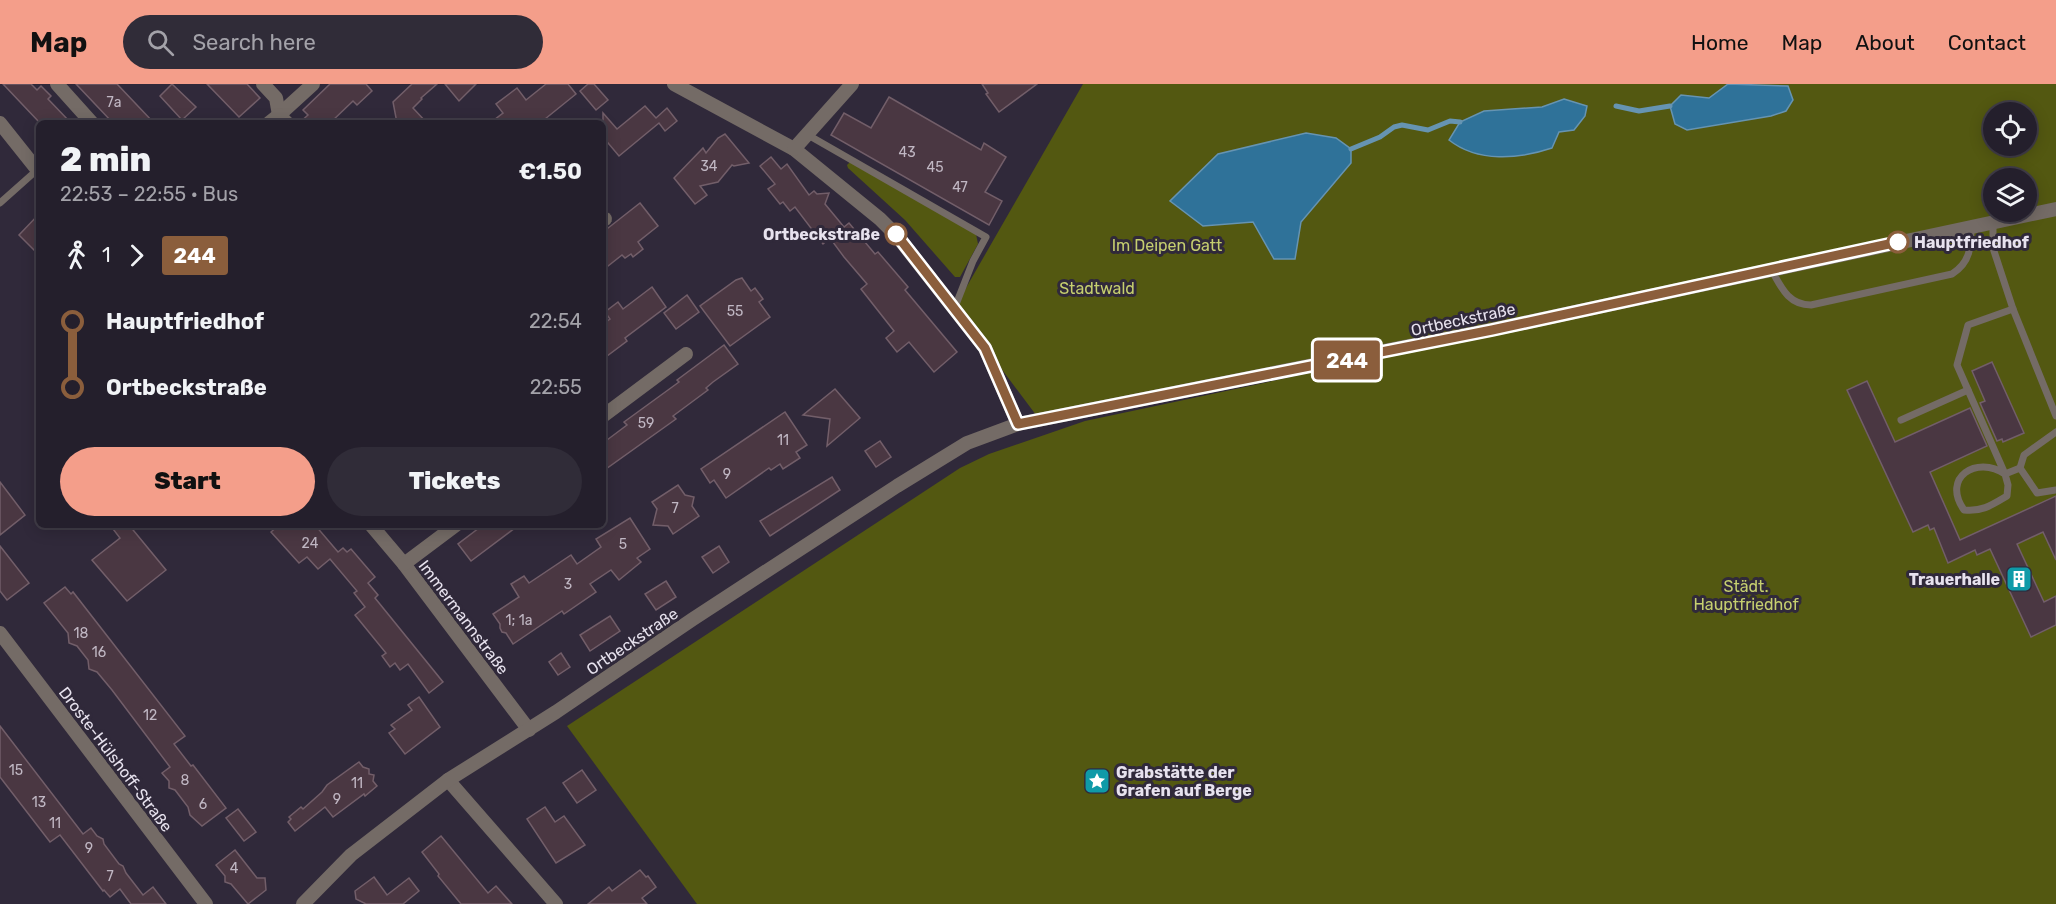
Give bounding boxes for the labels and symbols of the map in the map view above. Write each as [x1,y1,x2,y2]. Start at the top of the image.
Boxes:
house number: 7a [107,94,121,111]
house number: 43 [898,144,916,161]
house number: 34 [700,158,718,175]
house number: 45 [926,159,944,176]
house number: 47 [952,179,968,196]
marker: Ortbeckstraße [885,223,907,245]
place label: Ortbeckstraße [763,225,880,244]
marker: Hauptfriedhof [1887,231,1909,253]
place label: Hauptfriedhof [1914,233,2030,252]
park label: Im Deipen Gatt [1112,236,1222,255]
park label: Stadtwald [1059,279,1135,298]
street label: Ortbeckstraße [1409,299,1517,340]
house number: 55 [727,303,743,320]
line badge: 244 [1312,340,1382,380]
house number: 59 [638,415,654,432]
house number: 11 [777,432,789,449]
house number: 9 [723,466,731,483]
house number: 7 [671,500,679,517]
house number: 24 [302,535,319,552]
house number: 5 [619,536,627,553]
street label: Immermannstraße [415,557,513,678]
building icon: Trauerhalle [2004,564,2034,594]
place label: Trauerhalle [1909,570,2000,589]
house number: 3 [564,576,572,593]
park label: Städt. Hauptfriedhof [1693,577,1799,614]
street label: Ortbeckstraße [583,604,682,679]
house number: 1; 1a [506,612,532,629]
house number: 18 [74,625,89,642]
house number: 16 [92,644,106,661]
street label: Droste-Hülshoff-Straße [55,683,176,836]
house number: 12 [143,707,157,724]
house number: 15 [9,762,23,779]
place label: Grabstätte der Grafen auf Berge [1116,763,1252,800]
place icon: Grabstätte der Grafen auf Berge [1082,766,1112,796]
house number: 8 [181,772,190,789]
house number: 11 [351,775,363,792]
house number: 9 [333,791,341,808]
house number: 13 [32,794,46,811]
house number: 6 [199,796,207,813]
house number: 11 [49,815,61,832]
house number: 9 [85,840,93,857]
house number: 4 [230,860,239,877]
house number: 7 [106,868,114,885]

